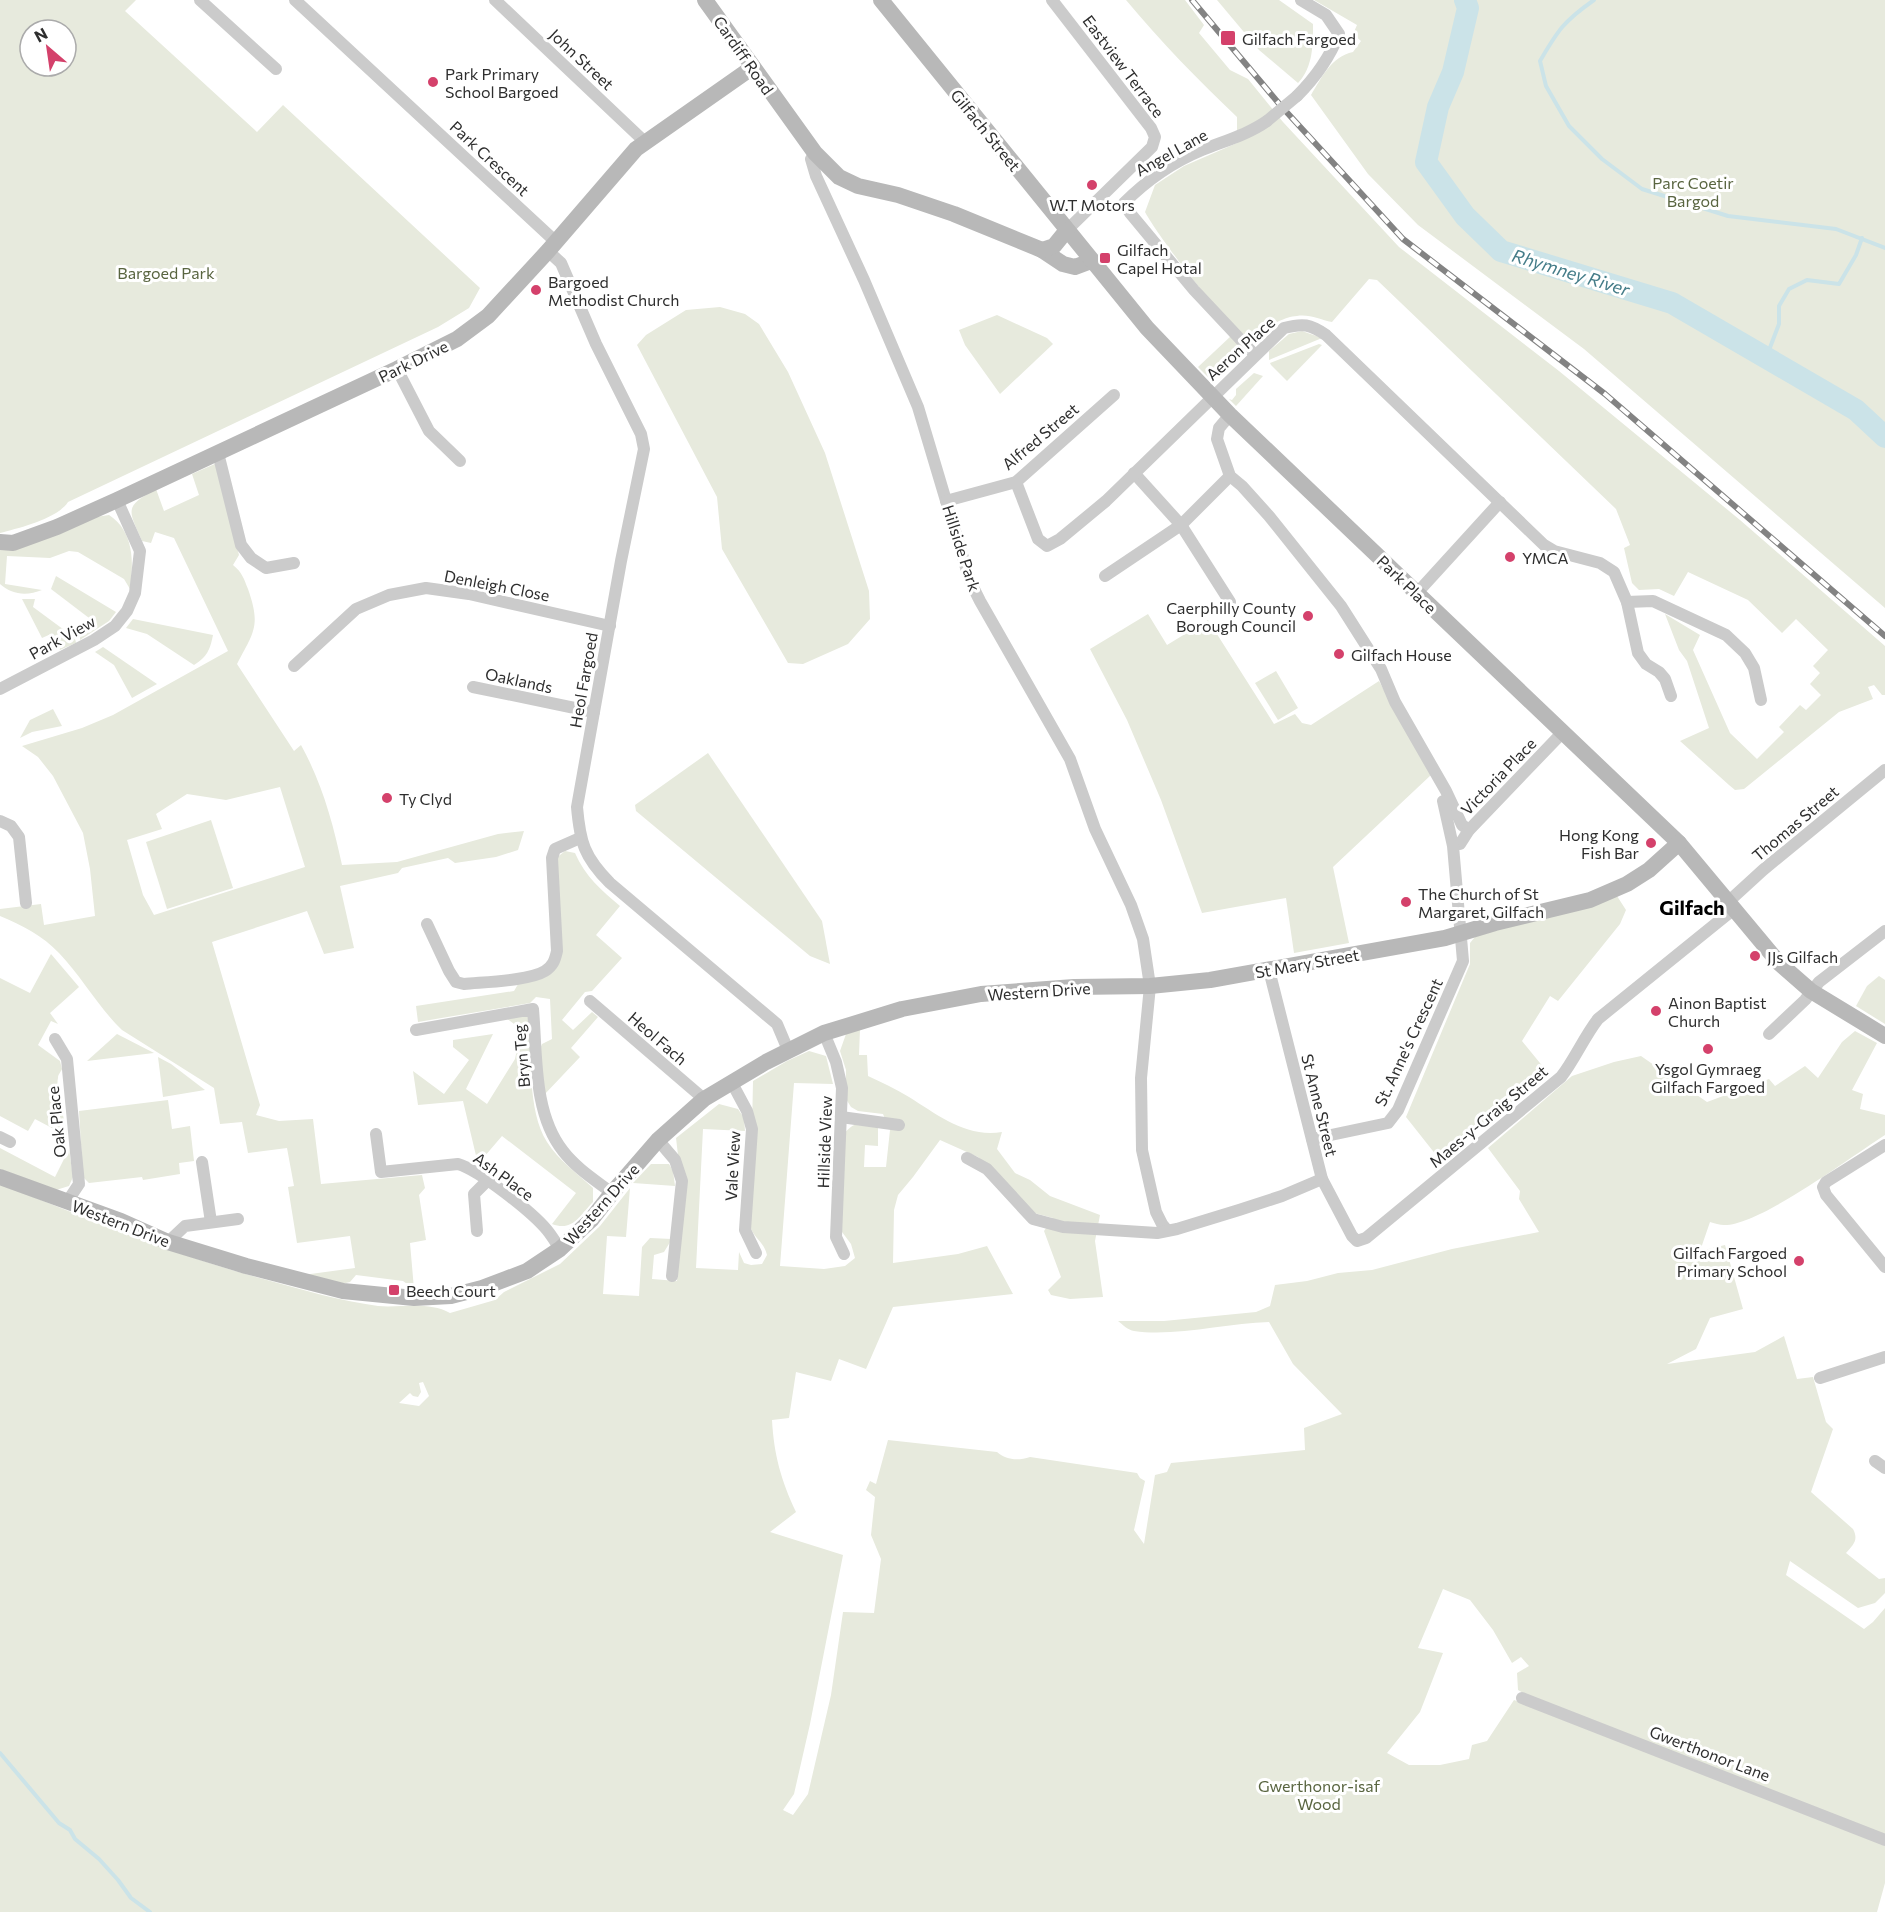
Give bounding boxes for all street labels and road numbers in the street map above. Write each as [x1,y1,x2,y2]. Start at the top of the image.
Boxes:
street label: Eastview Terrace [1079,11,1169,121]
street label: Cardiff Road [710,12,778,98]
street label: John Street [546,24,618,94]
street label: Gilfach Street [947,85,1025,175]
street label: Park Crescent [446,116,534,200]
street label: Angel Lane [1132,124,1210,180]
street label: Aeron Place [1202,312,1278,384]
street label: Park Drive [375,336,451,386]
street label: Alfred Street [998,398,1082,473]
street label: Hillside Park [939,502,985,594]
street label: Park Place [1373,551,1441,617]
street label: Denleigh Close [443,565,551,605]
street label: Park View [26,611,99,663]
street label: Heol Fargoed [565,631,601,729]
street label: Oaklands [484,664,554,696]
street label: Victoria Place [1457,734,1539,818]
street label: Thomas Street [1748,781,1842,865]
street label: St Mary Street [1253,944,1361,982]
street label: St. Anne's Crescent [1370,975,1446,1109]
street label: Western Drive [987,978,1091,1004]
street label: Heol Fach [625,1007,691,1069]
street label: Bryn Teg [509,1023,533,1088]
street label: St Anne Street [1298,1052,1342,1159]
street label: Maes-y-Graig Street [1425,1061,1551,1171]
street label: Oak Place [43,1085,69,1159]
street label: Hillside View [813,1095,835,1189]
street label: Vale View [721,1130,743,1202]
street label: Ash Place [470,1148,538,1204]
street label: Western Drive [559,1159,643,1249]
street label: Western Drive [69,1196,173,1250]
street label: Gwerthonor Lane [1647,1721,1773,1785]

